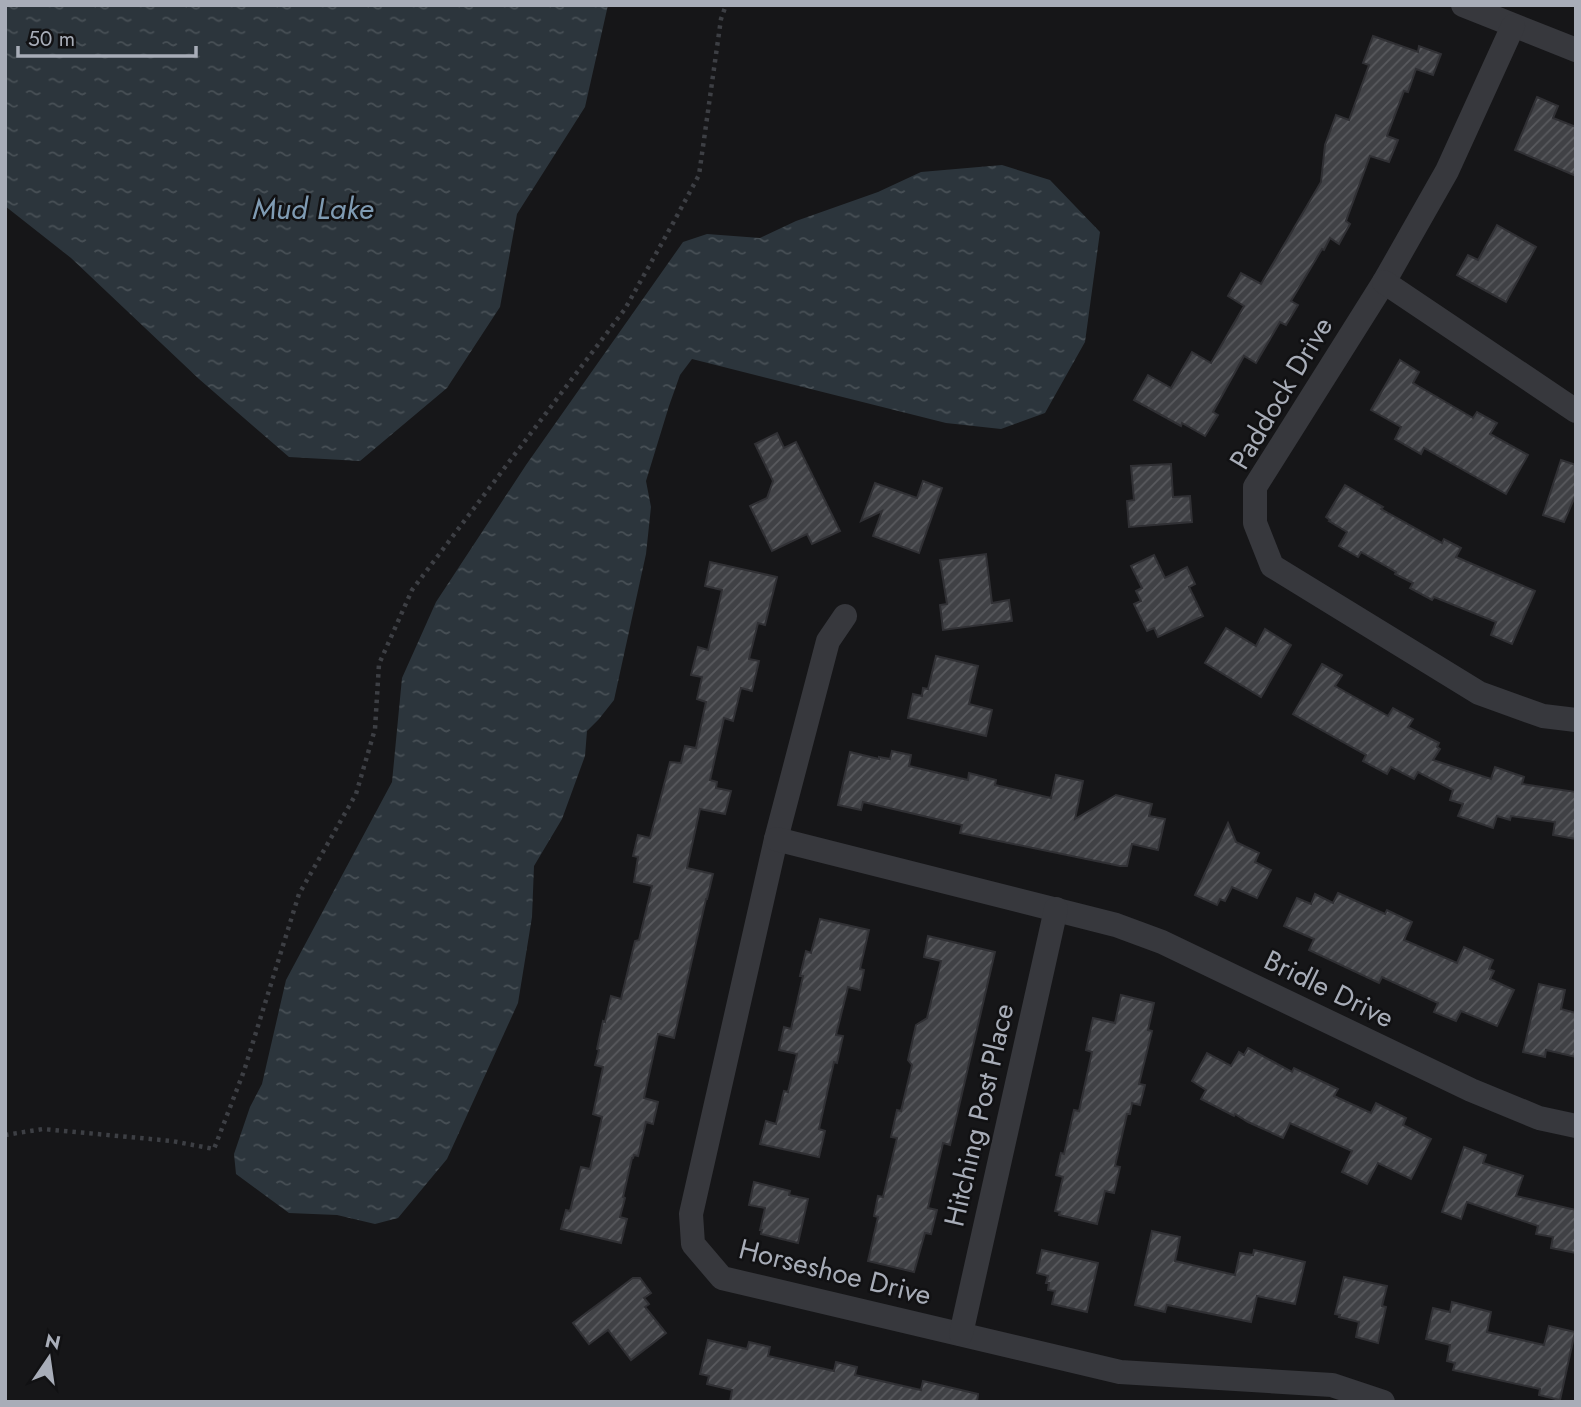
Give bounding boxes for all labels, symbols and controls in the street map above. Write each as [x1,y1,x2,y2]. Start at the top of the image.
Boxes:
scale bar [18,14,196,58]
text: 50 m [28,24,75,54]
water label: Mud Lake [252,187,374,230]
street label: Paddock Drive [1219,309,1343,477]
street label: Bridle Drive [1257,940,1401,1038]
street label: Hitching Post Place [933,999,1025,1231]
street label: Horseshoe Drive [734,1228,936,1316]
north arrow [14,1323,84,1393]
text: N [42,1327,63,1357]

